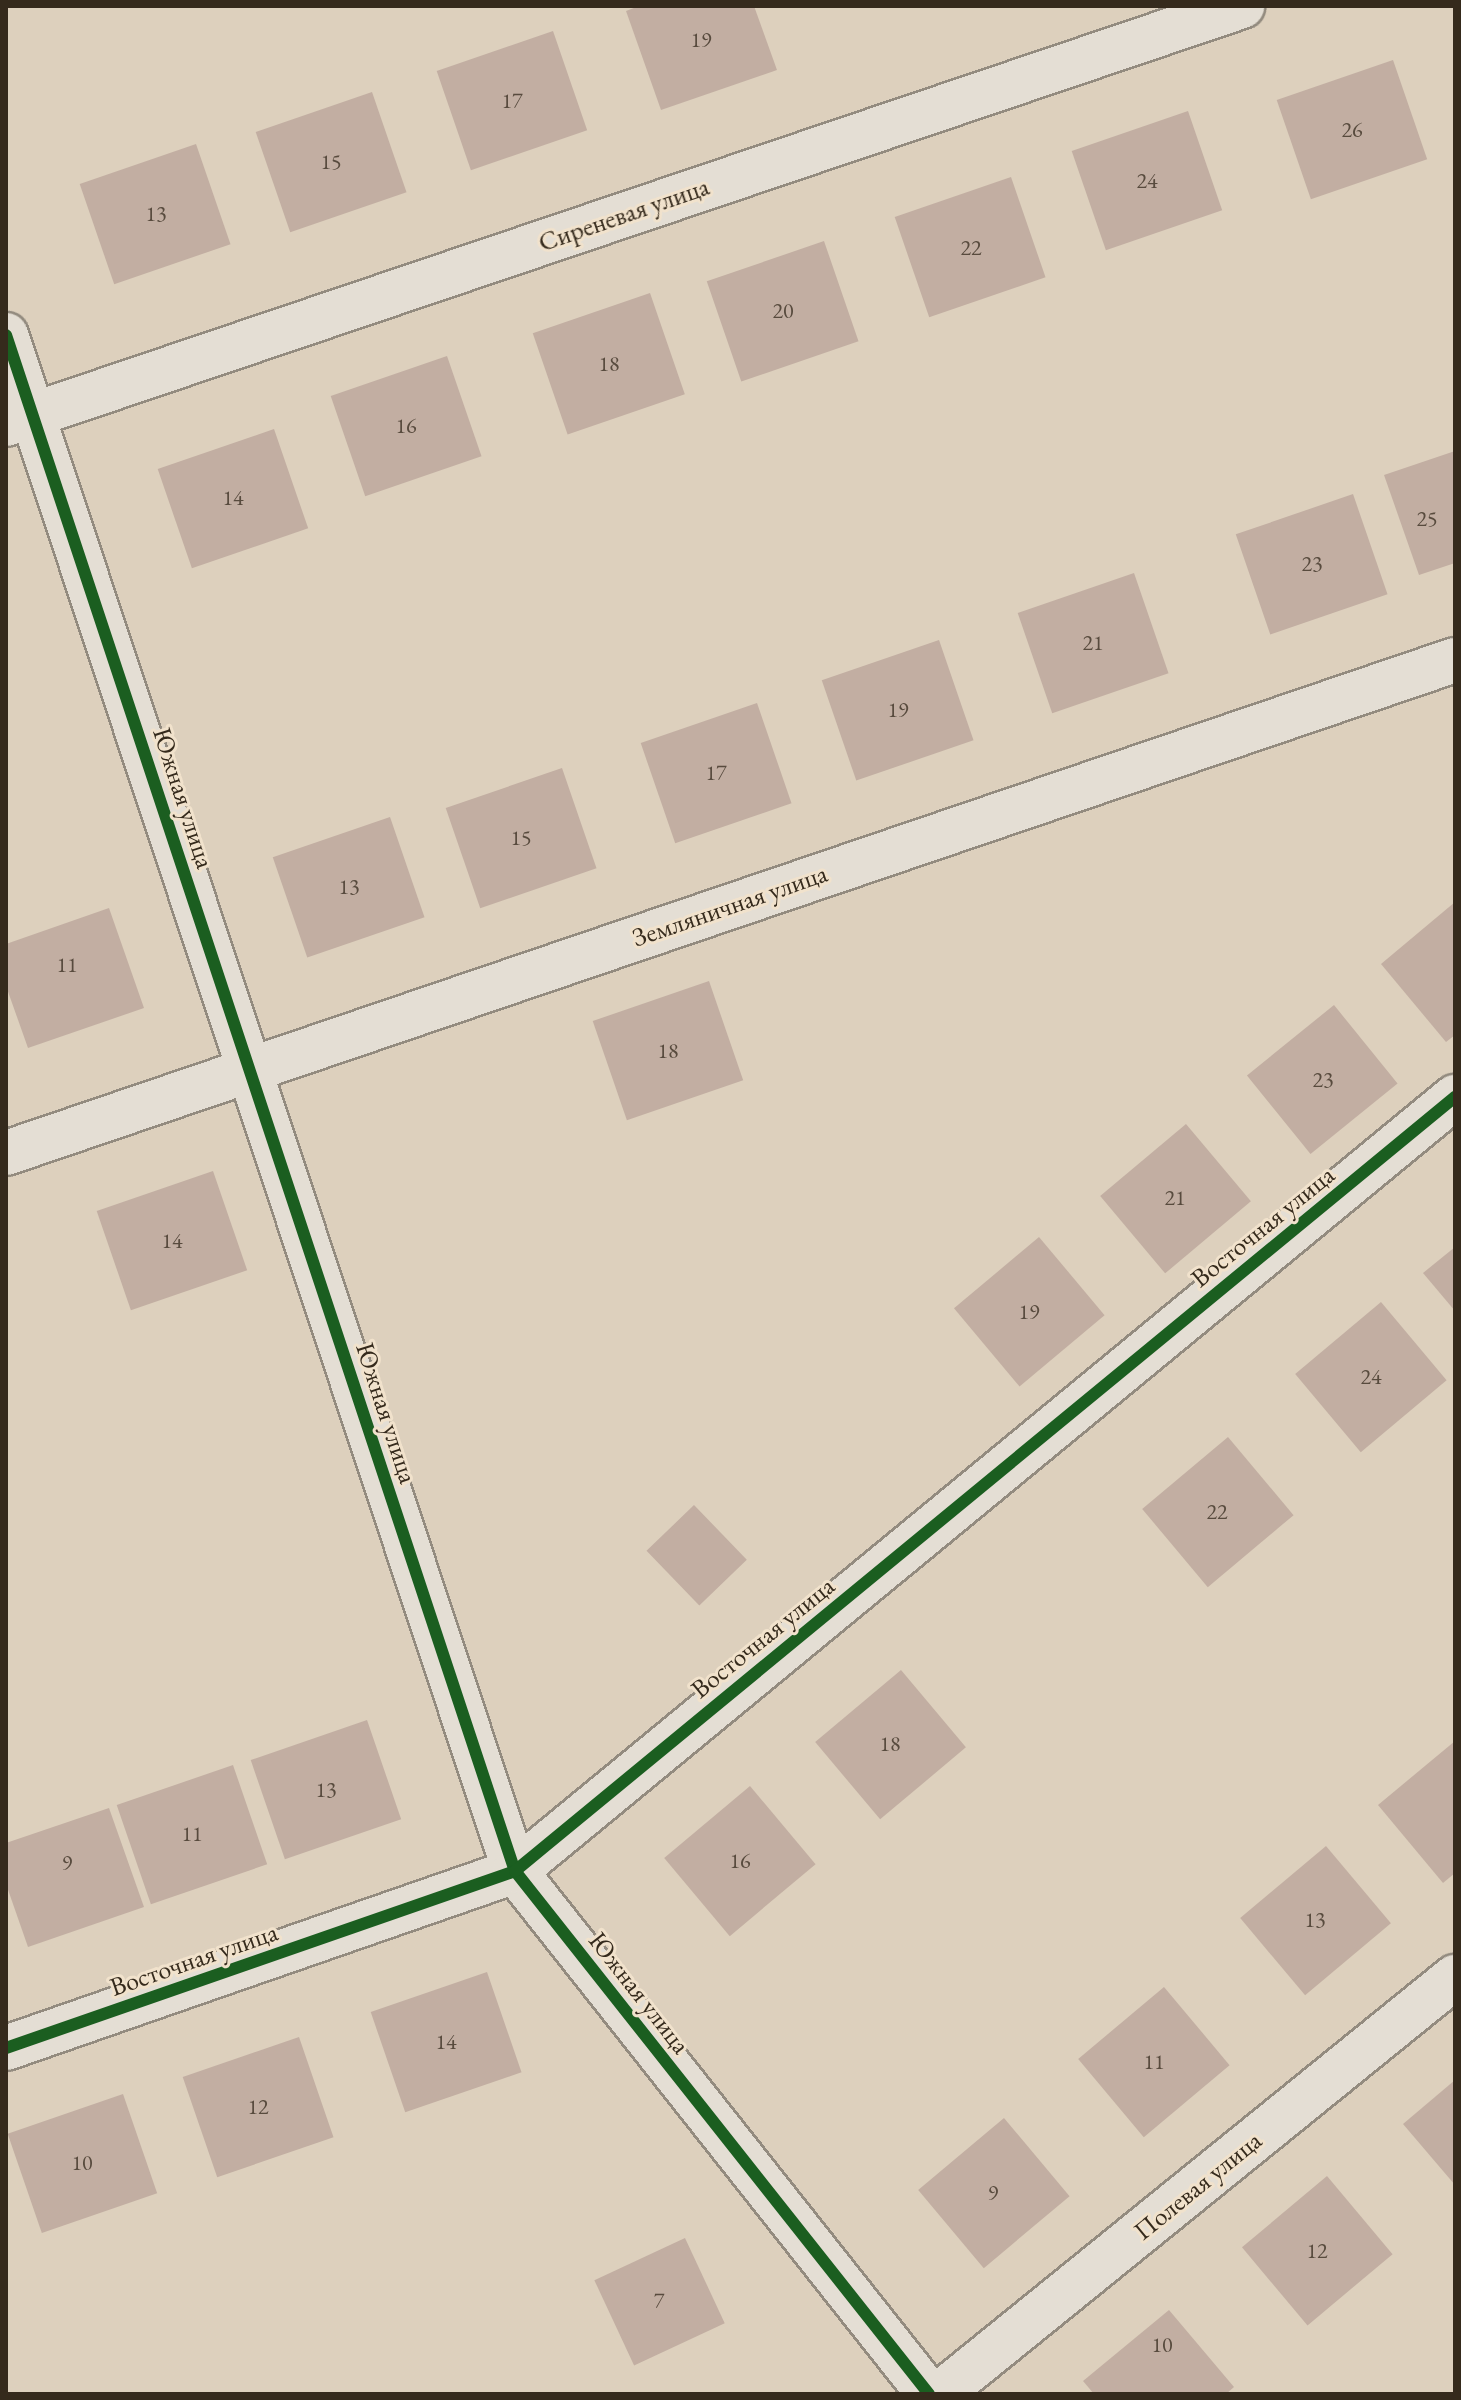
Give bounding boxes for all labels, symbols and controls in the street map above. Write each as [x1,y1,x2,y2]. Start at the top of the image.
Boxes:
house number: 19 [690,27,712,53]
house number: 17 [501,88,523,114]
house number: 26 [1341,117,1363,143]
house number: 15 [320,149,342,175]
house number: 24 [1136,168,1158,194]
street label: Сиреневая улица [535,171,713,259]
house number: 13 [145,201,167,227]
house number: 22 [960,235,982,261]
house number: 20 [772,298,794,324]
house number: 18 [598,351,620,377]
house number: 16 [395,413,417,439]
house number: 14 [222,485,244,511]
house number: 25 [1416,506,1438,532]
house number: 23 [1301,551,1323,577]
house number: 21 [1082,630,1104,656]
house number: 19 [887,697,909,723]
street label: Южная улица [146,724,220,872]
house number: 17 [705,760,727,786]
house number: 15 [510,825,532,851]
street label: Земляничная улица [628,858,832,954]
house number: 13 [338,874,360,900]
house number: 11 [56,952,78,978]
house number: 18 [657,1038,679,1064]
house number: 23 [1312,1067,1334,1093]
street label: Восточная улица [1185,1160,1341,1294]
house number: 21 [1164,1185,1186,1211]
house number: 14 [161,1228,183,1254]
house number: 19 [1018,1299,1040,1325]
street label: Южная улица [349,1339,423,1487]
house number: 24 [1360,1364,1382,1390]
house number: 22 [1206,1499,1228,1525]
street label: Восточная улица [685,1571,841,1705]
house number: 18 [879,1731,901,1757]
house number: 13 [315,1777,337,1803]
house number: 11 [181,1821,203,1847]
house number: 16 [729,1848,751,1874]
house number: 9 [62,1850,72,1876]
house number: 13 [1304,1907,1326,1933]
street label: Восточная улица [106,1917,282,2003]
street label: Южная улица [582,1926,696,2060]
house number: 14 [435,2029,457,2055]
house number: 11 [1143,2049,1165,2075]
house number: 12 [247,2094,269,2120]
street label: Полевая улица [1128,2125,1268,2247]
house number: 10 [71,2150,93,2176]
house number: 9 [988,2180,998,2206]
house number: 12 [1306,2238,1328,2264]
house number: 7 [654,2288,664,2314]
house number: 10 [1151,2332,1173,2358]

